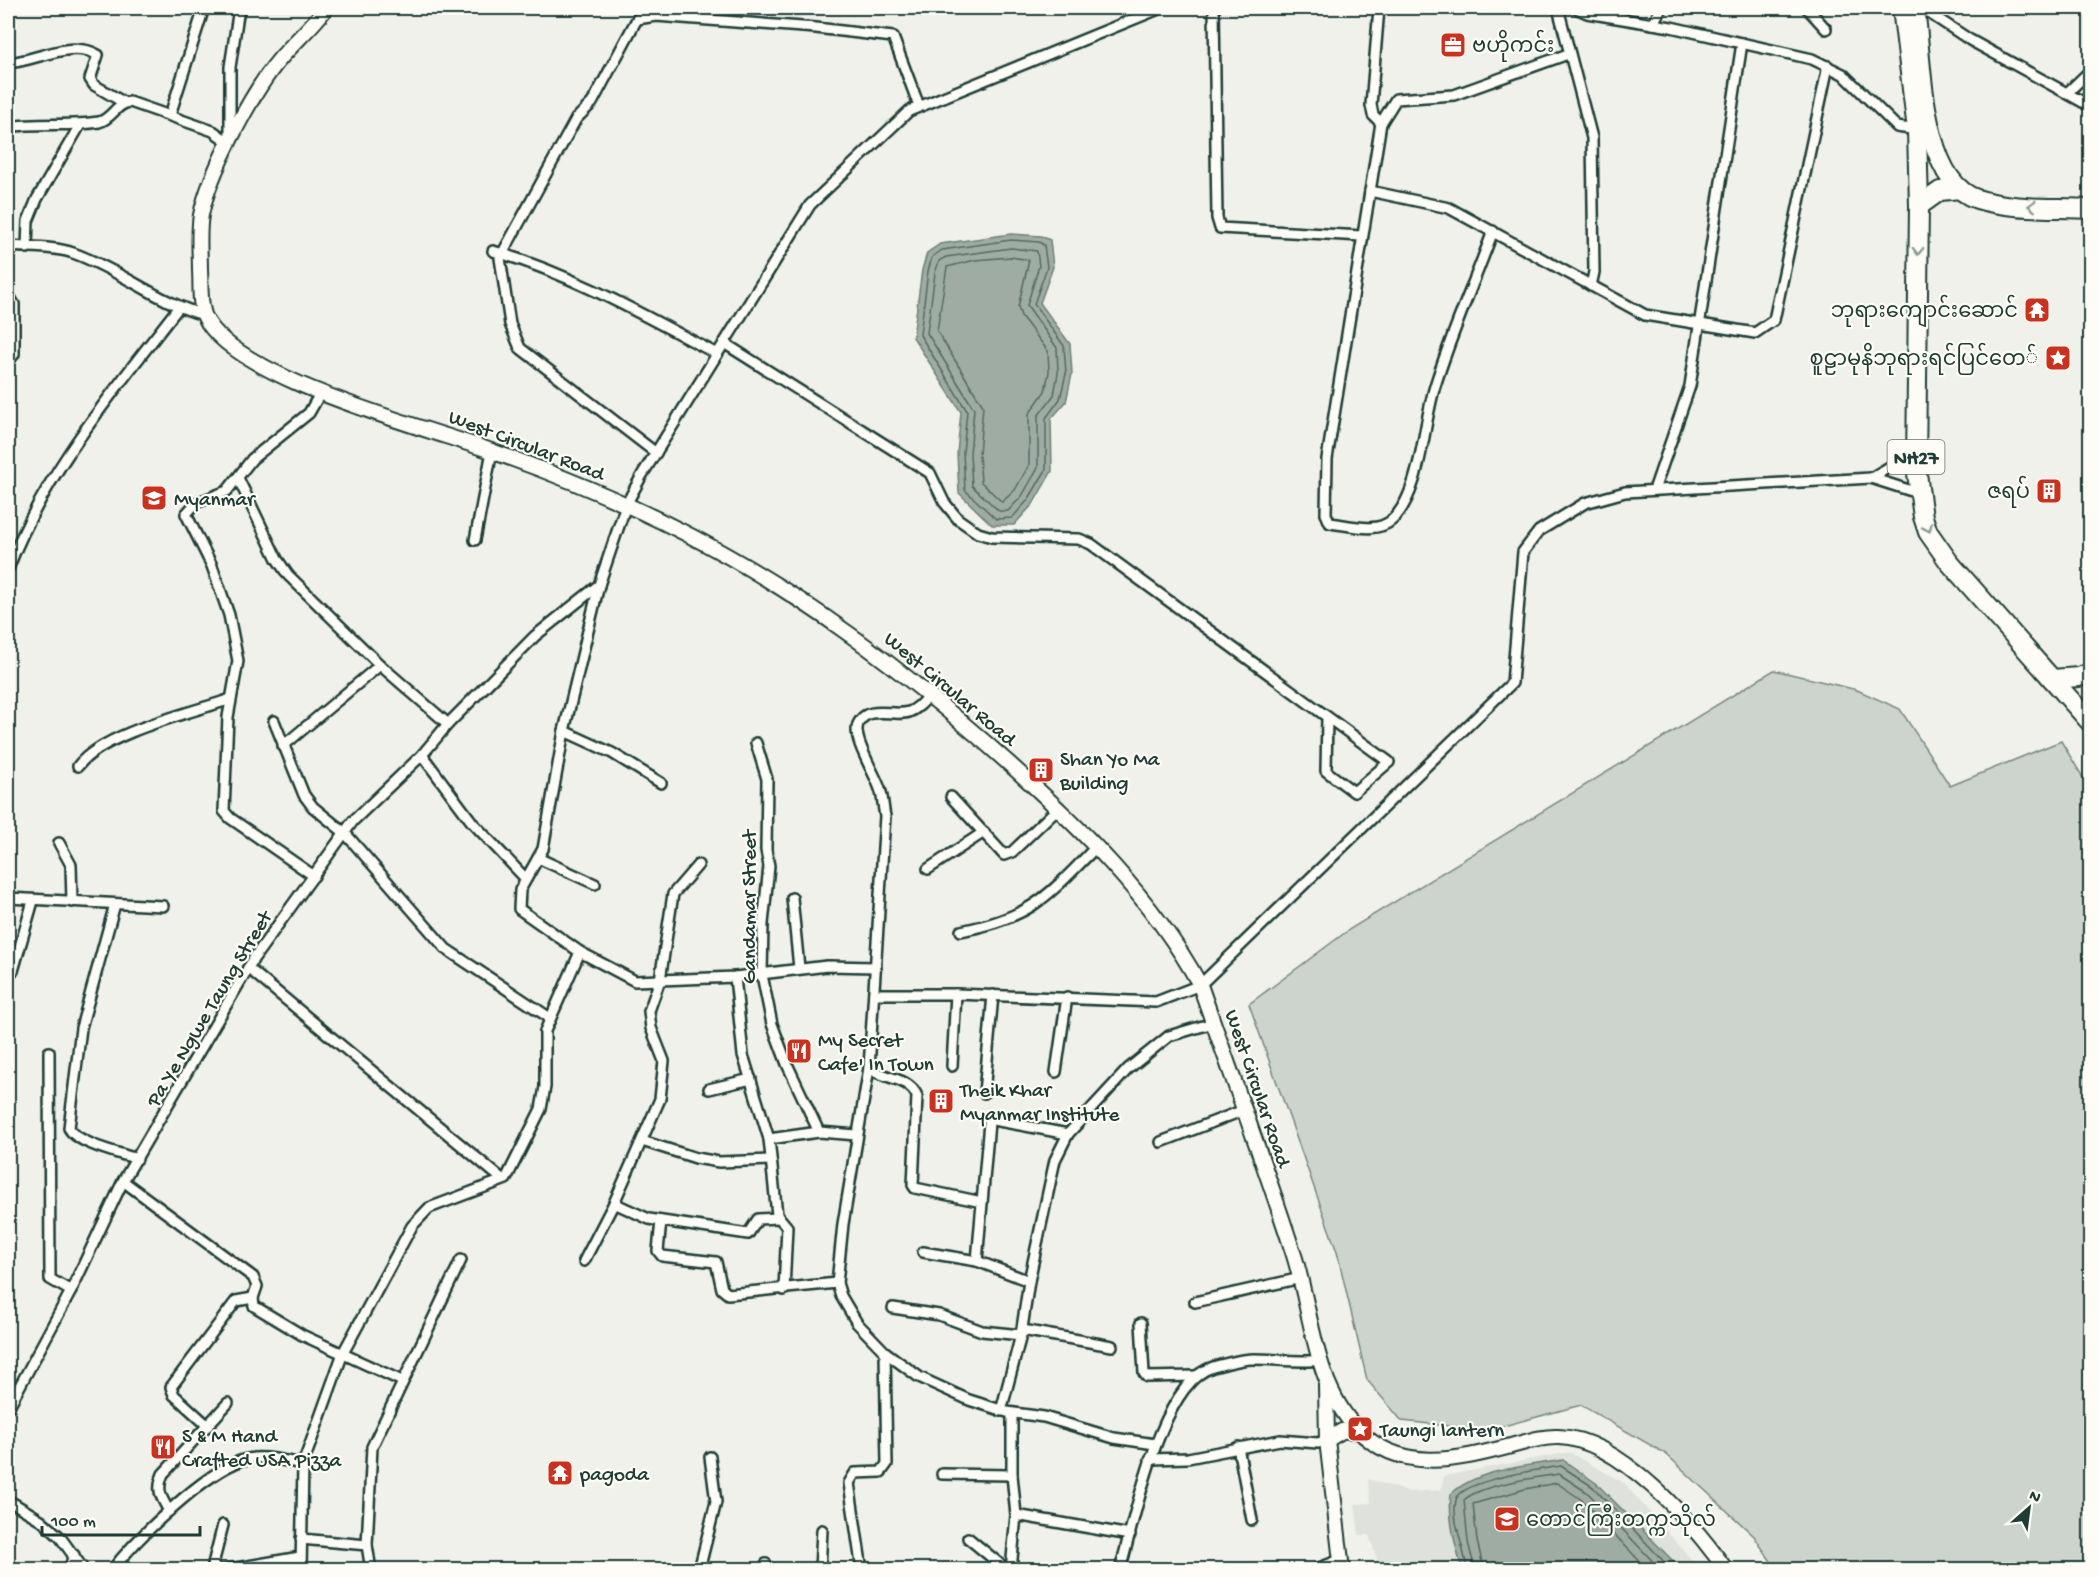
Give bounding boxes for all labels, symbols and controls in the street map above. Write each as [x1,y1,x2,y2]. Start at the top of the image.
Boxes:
place label: ဗဟိုကင်း [1472,29,1554,62]
office icon: ဗဟိုကင်း [1438,30,1468,60]
one-way arrow [2028,200,2037,213]
one-way arrow [1912,246,1924,255]
place label: ဘုရားကျောင်းဆောင် [1831,294,2018,328]
temple icon: ဘုရားကျောင်းဆောင် [2022,295,2052,325]
place label: စူဠာမုနိဘုရားရင်ပြင်တေ် [1809,342,2038,375]
place icon: စူဠာမုနိဘုရားရင်ပြင်တေ် [2043,343,2073,373]
street label: West Circular Road [444,406,609,489]
road number: NH27 [1888,440,1944,474]
place label: ဇရပ် [1987,475,2030,508]
building icon: ဇရပ် [2034,476,2064,506]
school or university icon: Myanmar [139,483,169,513]
place label: Myanmar [174,489,256,514]
one-way arrow [1921,522,1933,533]
street label: West Circular Road [878,628,1021,754]
place label: Shan Yo Ma Building [1059,749,1161,798]
building icon: Shan Yo Ma Building [1026,755,1056,785]
street label: Gandamar Street [739,828,764,984]
street label: Pa Ye Ngwe Taung Street [142,905,281,1113]
street label: West Circular Road [1217,1007,1295,1173]
place label: My Secret Cafe' In Town [818,1030,934,1079]
restaurant icon: My Secret Cafe' In Town [784,1036,814,1066]
place label: Theik Khar Myanmar Institute [959,1080,1120,1129]
building icon: Theik Khar Myanmar Institute [926,1086,956,1116]
place icon: Taungi lantern [1345,1414,1375,1444]
place label: Taungi lantern [1379,1420,1504,1445]
place label: S & M Hand Crafted USA Pizza [182,1426,342,1475]
restaurant icon: S & M Hand Crafted USA Pizza [148,1432,178,1462]
temple icon: pagoda [545,1458,575,1488]
place label: pagoda [579,1464,650,1489]
north arrow [1999,1478,2059,1538]
text: N [2025,1487,2044,1509]
scale bar [42,1499,200,1537]
place label: တောင်ကြီးတက္ကသိုလ် [1526,1503,1716,1536]
school or university icon: တောင်ကြီးတက္ကသိုလ် [1492,1504,1522,1534]
text: 100 m [50,1512,96,1533]

